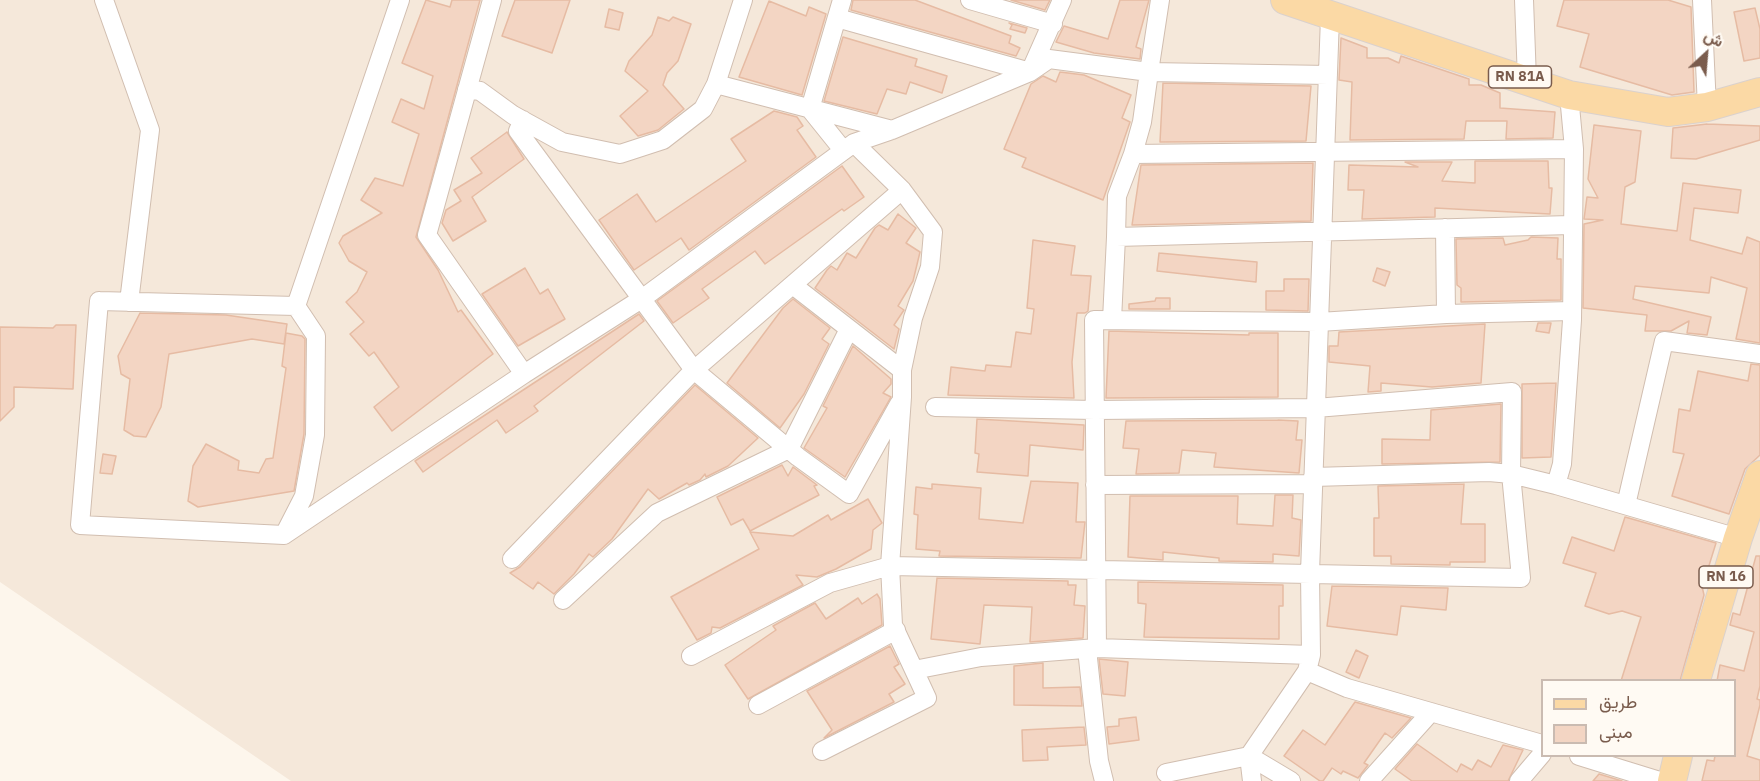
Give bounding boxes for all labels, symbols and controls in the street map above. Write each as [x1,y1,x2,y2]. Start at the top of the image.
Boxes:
north arrow [1676,24,1736,84]
text: ش [1701,25,1727,51]
road number: RN 81A [1488,66,1552,88]
road number: RN 16 [1699,566,1753,588]
legend [1541,679,1736,757]
text: طريق [1599,690,1637,713]
text: مبنى [1599,720,1633,743]

